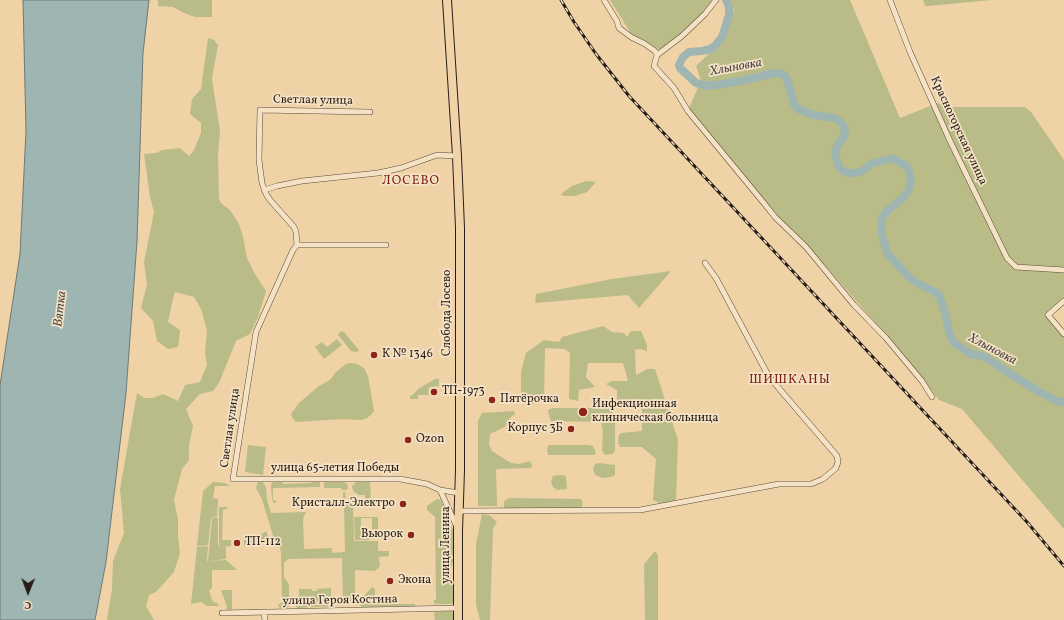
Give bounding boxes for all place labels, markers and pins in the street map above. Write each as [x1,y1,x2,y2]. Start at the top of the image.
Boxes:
place label: К № 1346 [382,348,433,362]
marker: К № 1346 [369,350,379,360]
place label: ТП-1973 [442,385,485,399]
marker: ТП-1973 [429,387,439,397]
place label: Пятёрочка [500,393,559,407]
marker: Пятёрочка [487,395,497,405]
place label: Инфекционная клиническая больница [592,398,719,426]
marker: Инфекционная клиническая больница [577,406,589,418]
place label: Корпус 3Б [508,422,563,436]
marker: Корпус 3Б [566,424,576,434]
place label: Ozon [416,433,444,447]
marker: Ozon [403,435,413,445]
place label: Кристалл-Электро [292,497,395,511]
marker: Кристалл-Электро [398,499,408,509]
place label: Вьюрок [361,528,403,542]
marker: Вьюрок [406,530,416,540]
place label: ТП-112 [245,536,281,550]
marker: ТП-112 [232,538,242,548]
place label: Экона [398,574,431,588]
marker: Экона [385,576,395,586]

